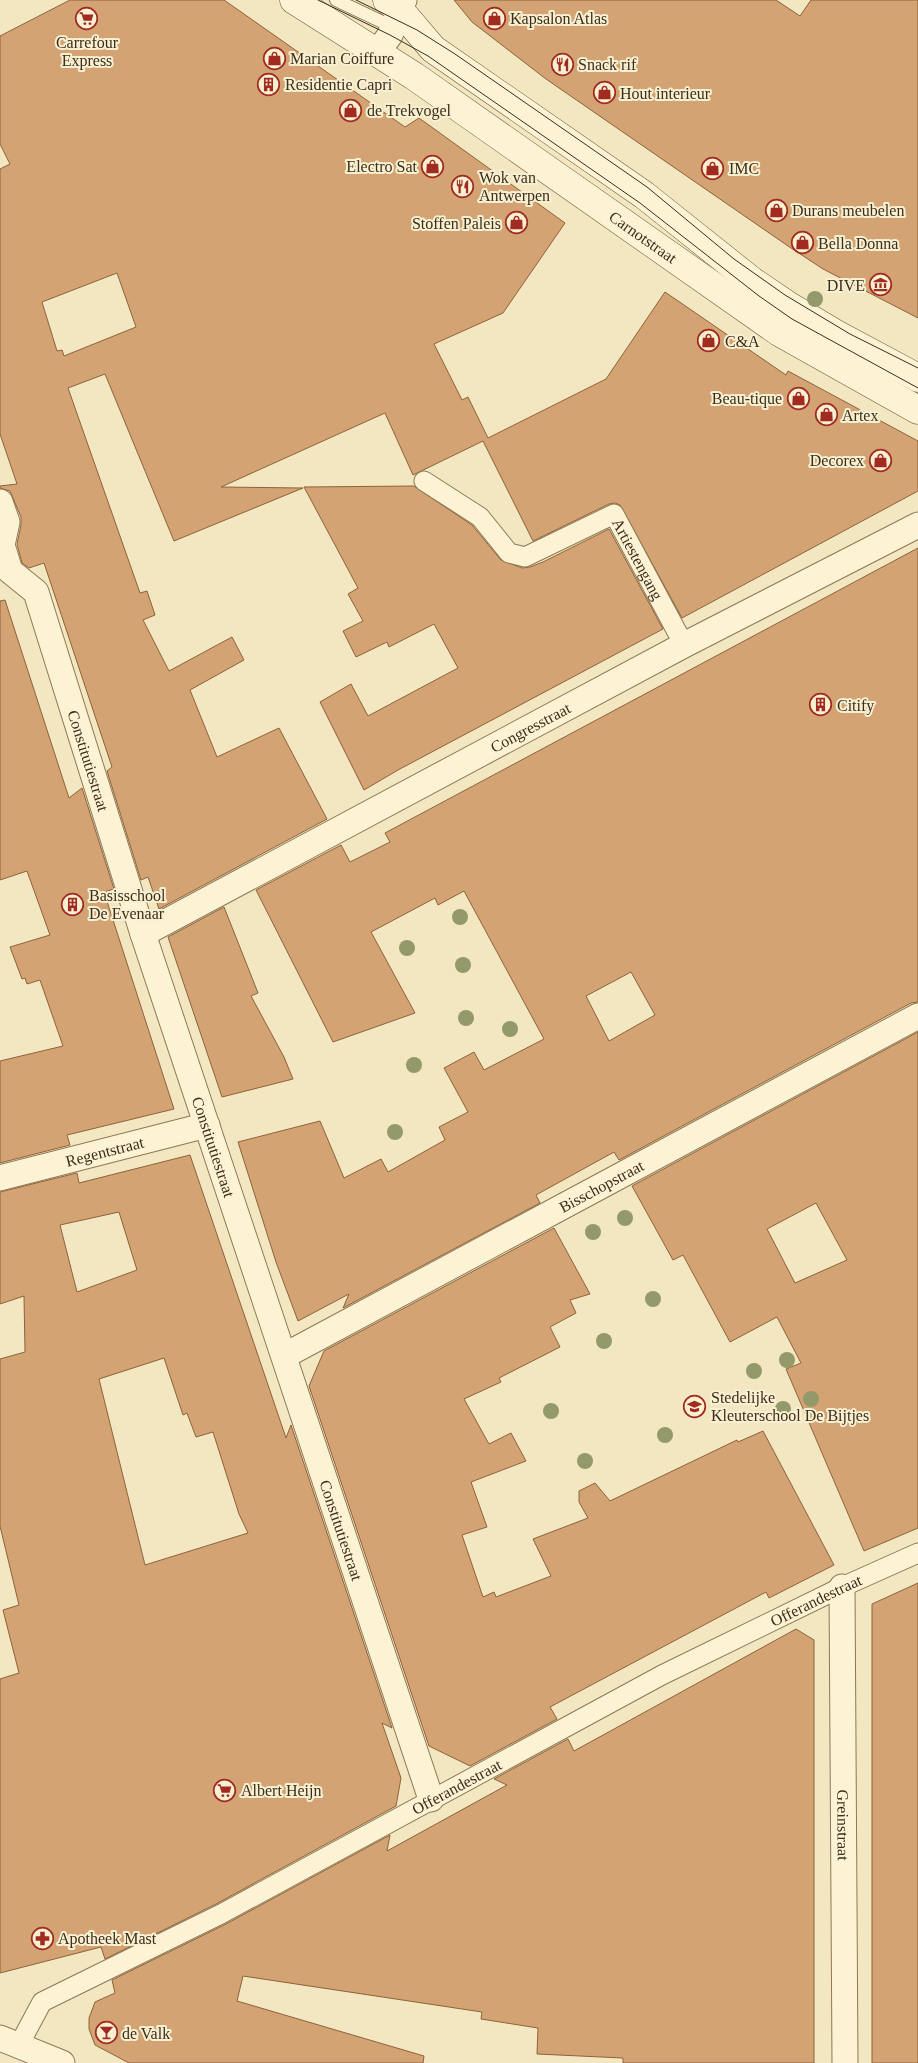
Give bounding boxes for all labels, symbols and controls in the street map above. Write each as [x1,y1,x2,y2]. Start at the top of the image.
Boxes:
supermarket icon: Carrefour Express [75,6,99,30]
shop icon: Kapsalon Atlas [482,6,506,30]
place label: Kapsalon Atlas [510,10,607,28]
place label: Carrefour Express [56,34,119,70]
shop icon: Marian Coiffure [262,46,286,70]
place label: Marian Coiffure [290,50,394,67]
restaurant icon: Snack rif [550,52,574,76]
place label: Snack rif [578,56,637,73]
building icon: Residentie Capri [257,72,281,96]
place label: Residentie Capri [285,76,393,94]
shop icon: Hout interieur [592,81,616,105]
place label: Hout interieur [620,85,711,102]
shop icon: de Trekvogel [339,98,363,122]
place label: de Trekvogel [367,102,452,120]
shop icon: Electro Sat [421,154,445,178]
shop icon: IMC [701,156,725,180]
place label: Electro Sat [346,158,418,175]
place label: IMC [729,160,759,177]
place label: Wok van Antwerpen [479,169,550,205]
restaurant icon: Wok van Antwerpen [451,174,475,198]
shop icon: Durans meubelen [764,198,788,222]
place label: Durans meubelen [792,202,904,219]
street label: Carnotstraat [606,208,680,267]
shop icon: Stoffen Paleis [505,211,529,235]
place label: Stoffen Paleis [412,215,501,232]
shop icon: Bella Donna [790,231,814,255]
place label: Bella Donna [818,235,898,252]
museum icon: DIVE [869,273,893,297]
place label: DIVE [827,277,865,294]
shop icon: C&A [697,329,721,353]
place label: C&A [725,333,760,350]
shop icon: Beau-tique [786,386,810,410]
place label: Beau-tique [712,390,782,408]
shop icon: Artex [814,403,838,427]
place label: Artex [842,407,878,424]
shop icon: Decorex [868,448,892,472]
place label: Decorex [810,452,864,469]
street label: Artiestengang [609,515,666,603]
building icon: Citify [809,693,833,717]
place label: Citify [837,697,874,715]
street label: Congresstraat [488,699,574,756]
street label: Constitutiestraat [64,708,112,814]
place label: Basisschool De Evenaar [89,887,166,922]
building icon: Basisschool De Evenaar [61,892,85,916]
street label: Constitutiestraat [189,1094,238,1200]
street label: Regentstraat [64,1133,146,1170]
street label: Bisschopstraat [556,1156,647,1216]
place label: Stedelijke Kleuterschool De Bijtjes [711,1389,869,1425]
school or university icon: Stedelijke Kleuterschool De Bijtjes [683,1394,707,1418]
street label: Constitutiestraat [316,1478,366,1583]
street label: Offerandestraat [768,1571,865,1630]
street label: Offerandestraat [409,1755,505,1818]
supermarket icon: Albert Heijn [213,1778,237,1802]
place label: Albert Heijn [241,1782,321,1800]
street label: Greinstraat [834,1789,852,1861]
pharmacy icon: Apotheek Mast [30,1926,54,1950]
place label: Apotheek Mast [58,1930,157,1948]
bar icon: de Valk [94,2021,118,2045]
place label: de Valk [122,2025,170,2042]

